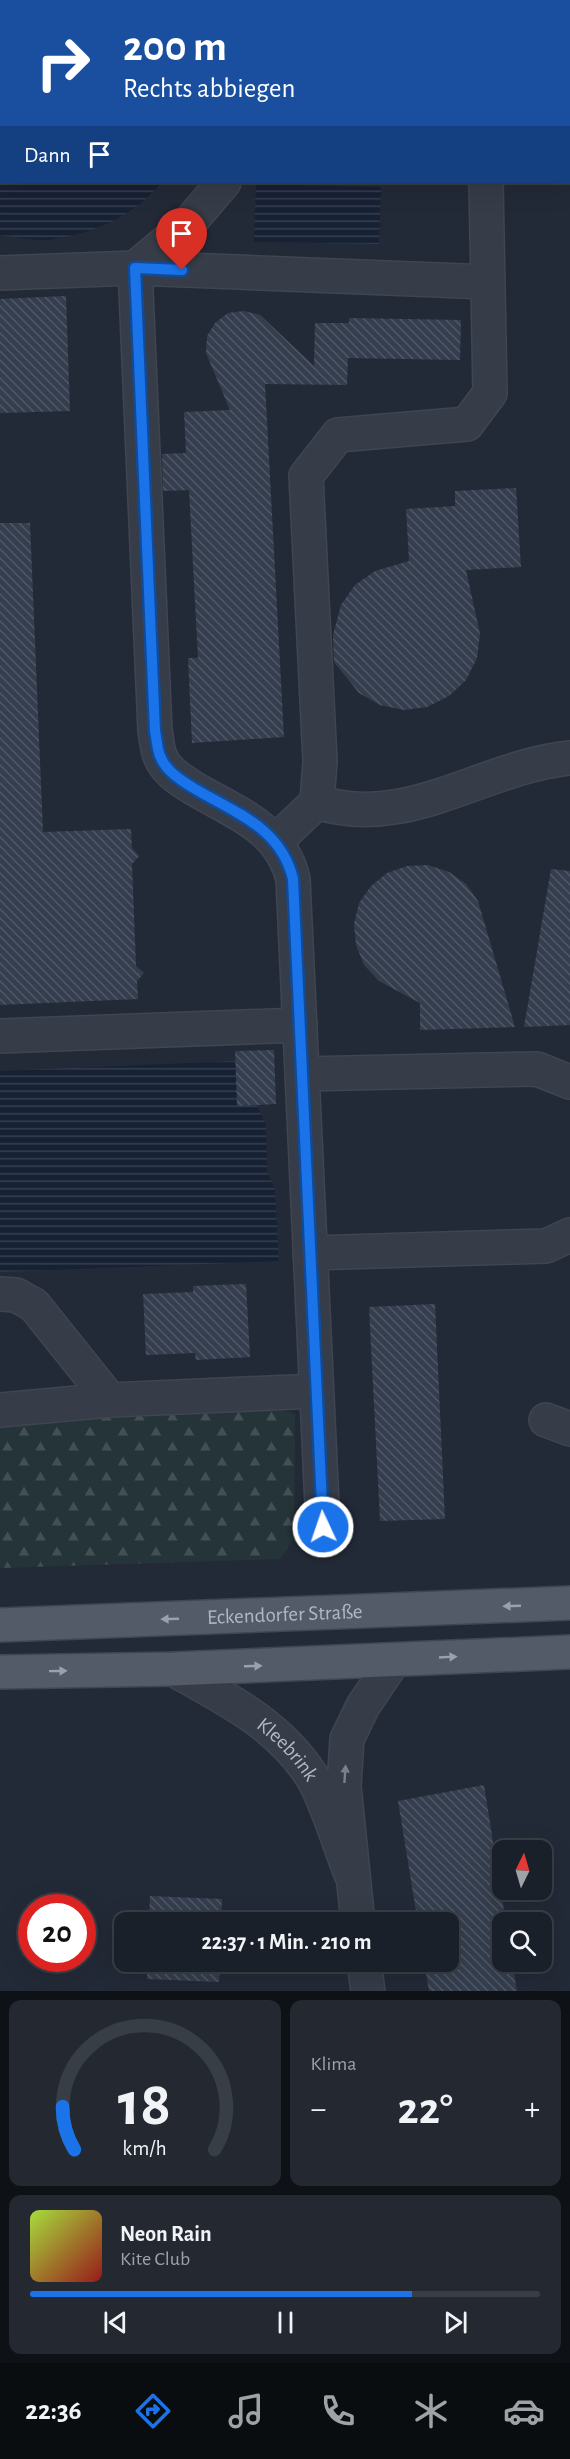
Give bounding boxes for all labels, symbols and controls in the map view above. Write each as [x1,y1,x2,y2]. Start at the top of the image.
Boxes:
icon: right [24,24,102,102]
text: 200 m [123,26,227,68]
text: Rechts abbiegen [123,75,295,102]
icon: arrive [83,138,116,171]
text: Dann [24,144,71,166]
pin [156,208,207,270]
icon: arrive [165,217,198,250]
position arrow [291,1495,355,1559]
street label: Eckendorfer Straße [207,1601,363,1627]
one-way arrow [502,1601,521,1610]
one-way arrow [160,1614,179,1623]
one-way arrow [439,1653,458,1662]
one-way arrow [244,1661,263,1670]
one-way arrow [49,1666,68,1676]
street label: Kleebrink [253,1713,323,1785]
one-way arrow [340,1764,349,1783]
north arrow [492,1840,552,1900]
map controls [492,1840,552,1972]
speed limit sign: 20 [18,1894,96,1972]
button: search [492,1912,552,1972]
text: 22:37 · 1 Min. · 210 m [201,1931,372,1953]
text: Klima [311,2054,356,2074]
text: 18 [118,2074,171,2136]
text: 22° [397,2087,453,2132]
text: − [311,2093,326,2126]
text: + [524,2093,540,2126]
text: km/h [123,2138,167,2159]
text: Neon Rain [120,2223,212,2245]
text: Kite Club [120,2249,190,2269]
icon: previous [99,2306,132,2339]
icon: pause [269,2306,302,2339]
icon: next [439,2306,472,2339]
icon: directions [132,2390,174,2432]
icon: music [225,2390,267,2432]
icon: phone [317,2390,359,2432]
icon: climate [410,2390,452,2432]
icon: car [503,2390,545,2432]
text: 22:36 [25,2397,82,2424]

